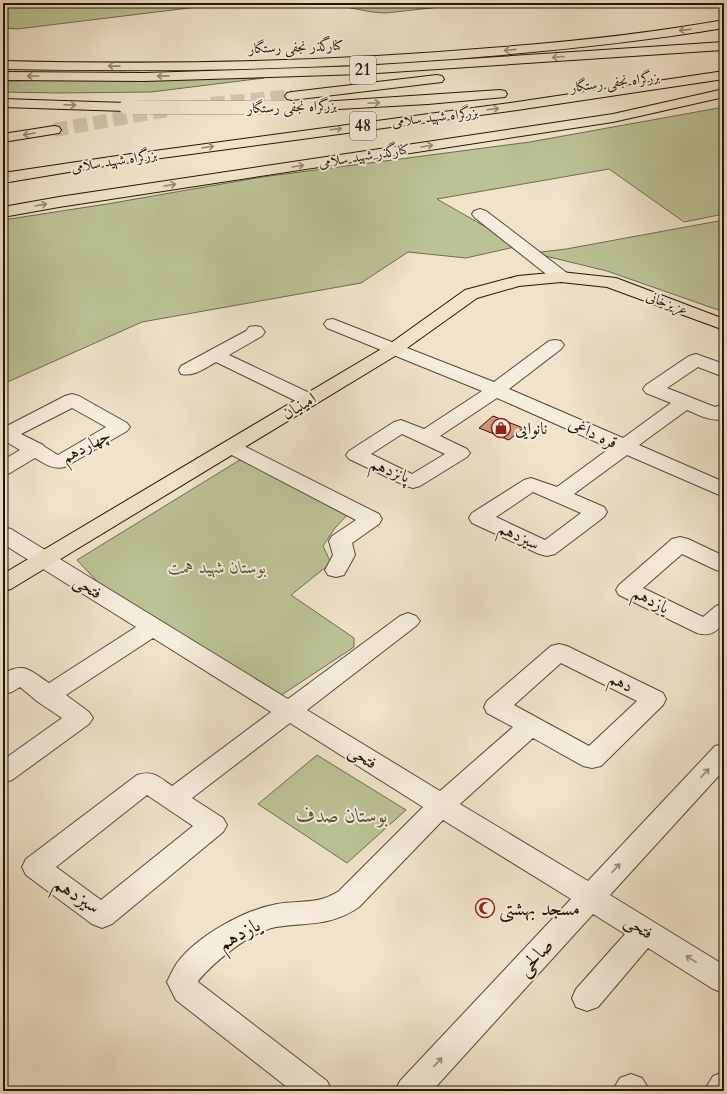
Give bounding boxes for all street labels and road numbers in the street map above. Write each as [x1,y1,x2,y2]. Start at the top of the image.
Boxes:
street label: کنارگذر نجفی رستگار [246,35,344,59]
road number: 21 [350,56,376,84]
street label: بزرگراه نجفی رستگار [567,67,661,98]
street label: بزرگراه نجفی رستگار [245,96,338,119]
street label: بزرگراه شهید سلامی [391,102,480,132]
road number: 48 [350,112,376,140]
street label: کنارگذر شهید سلامی [317,138,411,173]
street label: بزرگراه شهید سلامی [70,145,159,177]
street label: عزیزخانی [643,286,691,320]
street label: امینیان [277,387,321,425]
street label: قره داغی [565,412,621,454]
street label: چهاردهم [57,423,117,472]
street label: پانزدهم [365,452,414,492]
street label: سیزدهم [493,516,543,559]
street label: فتحی [69,569,107,605]
street label: یازدهم [627,581,674,623]
street label: دهم [603,666,637,701]
street label: فتحی [344,739,382,775]
street label: سیزدهم [46,870,106,924]
street label: فتحی [620,909,658,945]
street label: یازدهم [213,911,269,961]
street label: صالحی [511,932,559,982]

